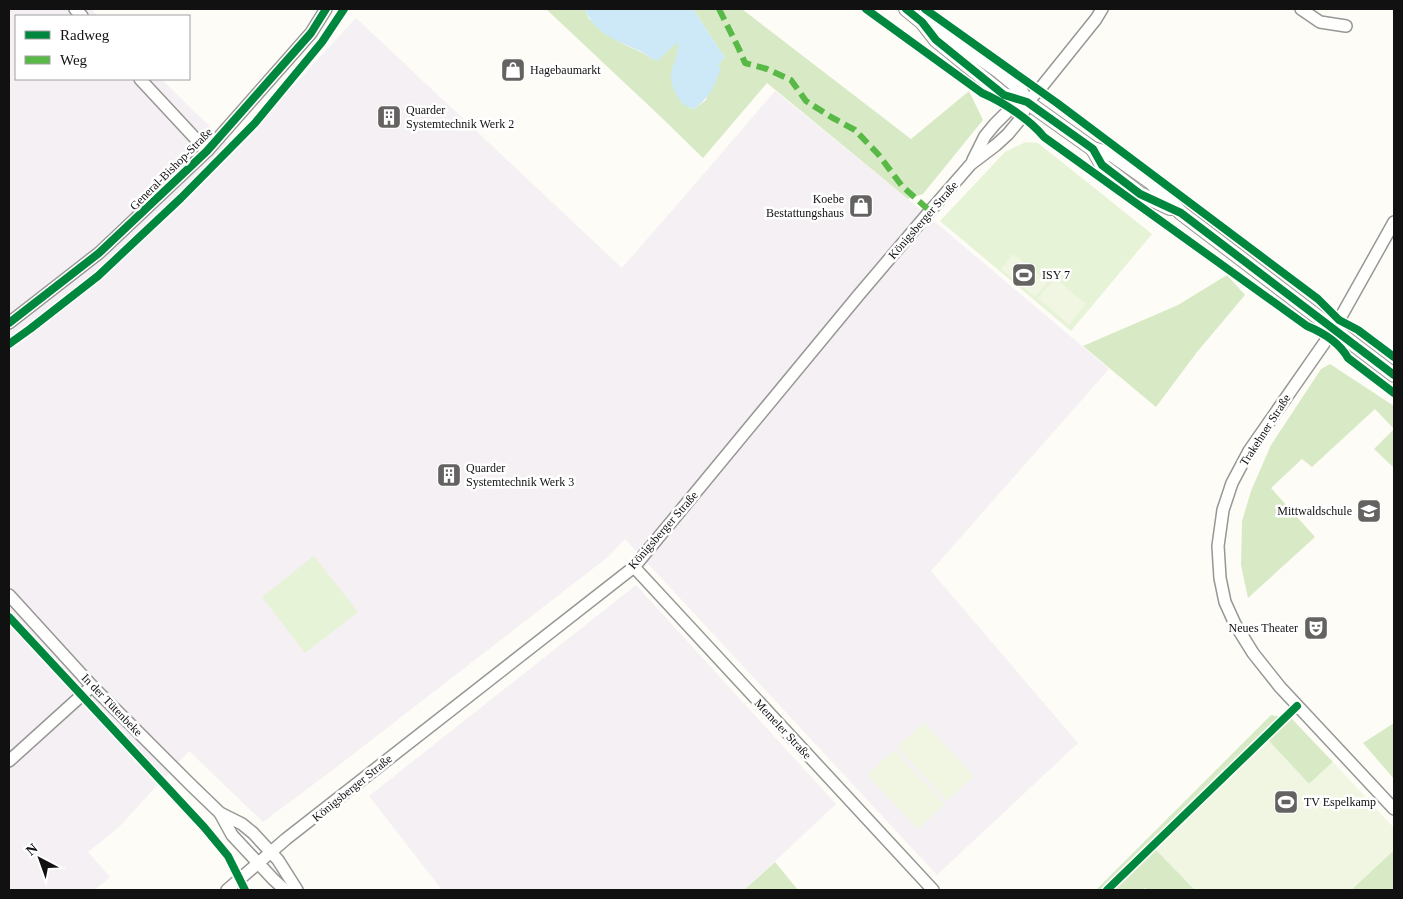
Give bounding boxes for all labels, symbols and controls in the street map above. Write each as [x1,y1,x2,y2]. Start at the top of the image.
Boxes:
legend [15,15,190,80]
text: Radweg [60,27,110,43]
text: Weg [60,52,88,68]
shop icon: Hagebaumarkt [500,57,526,83]
place label: Hagebaumarkt [530,63,601,77]
place label: Quarder Systemtechnik Werk 2 [406,103,514,131]
building icon: Quarder Systemtechnik Werk 2 [376,104,402,130]
street label: General-Bishop-Straße [127,125,215,213]
street label: Königsberger Straße [885,178,961,262]
place label: Koebe Bestattungshaus [766,192,844,220]
shop icon: Koebe Bestattungshaus [848,193,874,219]
sports icon: ISY 7 [1011,262,1037,288]
place label: ISY 7 [1042,268,1070,282]
street label: Trakehner Straße [1237,392,1293,468]
place label: Quarder Systemtechnik Werk 3 [466,461,574,489]
building icon: Quarder Systemtechnik Werk 3 [436,462,462,488]
street label: Königsberger Straße [625,488,701,572]
school or university icon: Mittwaldschule [1356,498,1382,524]
place label: Mittwaldschule [1277,504,1352,518]
theatre icon: Neues Theater [1303,615,1329,641]
place label: Neues Theater [1229,621,1298,635]
street label: In der Tütenbeke [79,671,145,739]
street label: Memeler Straße [752,696,814,762]
street label: Königsberger Straße [309,751,395,825]
sports icon: TV Espelkamp [1273,789,1299,815]
place label: TV Espelkamp [1304,795,1376,809]
north arrow [15,834,65,884]
text: N [23,841,41,859]

